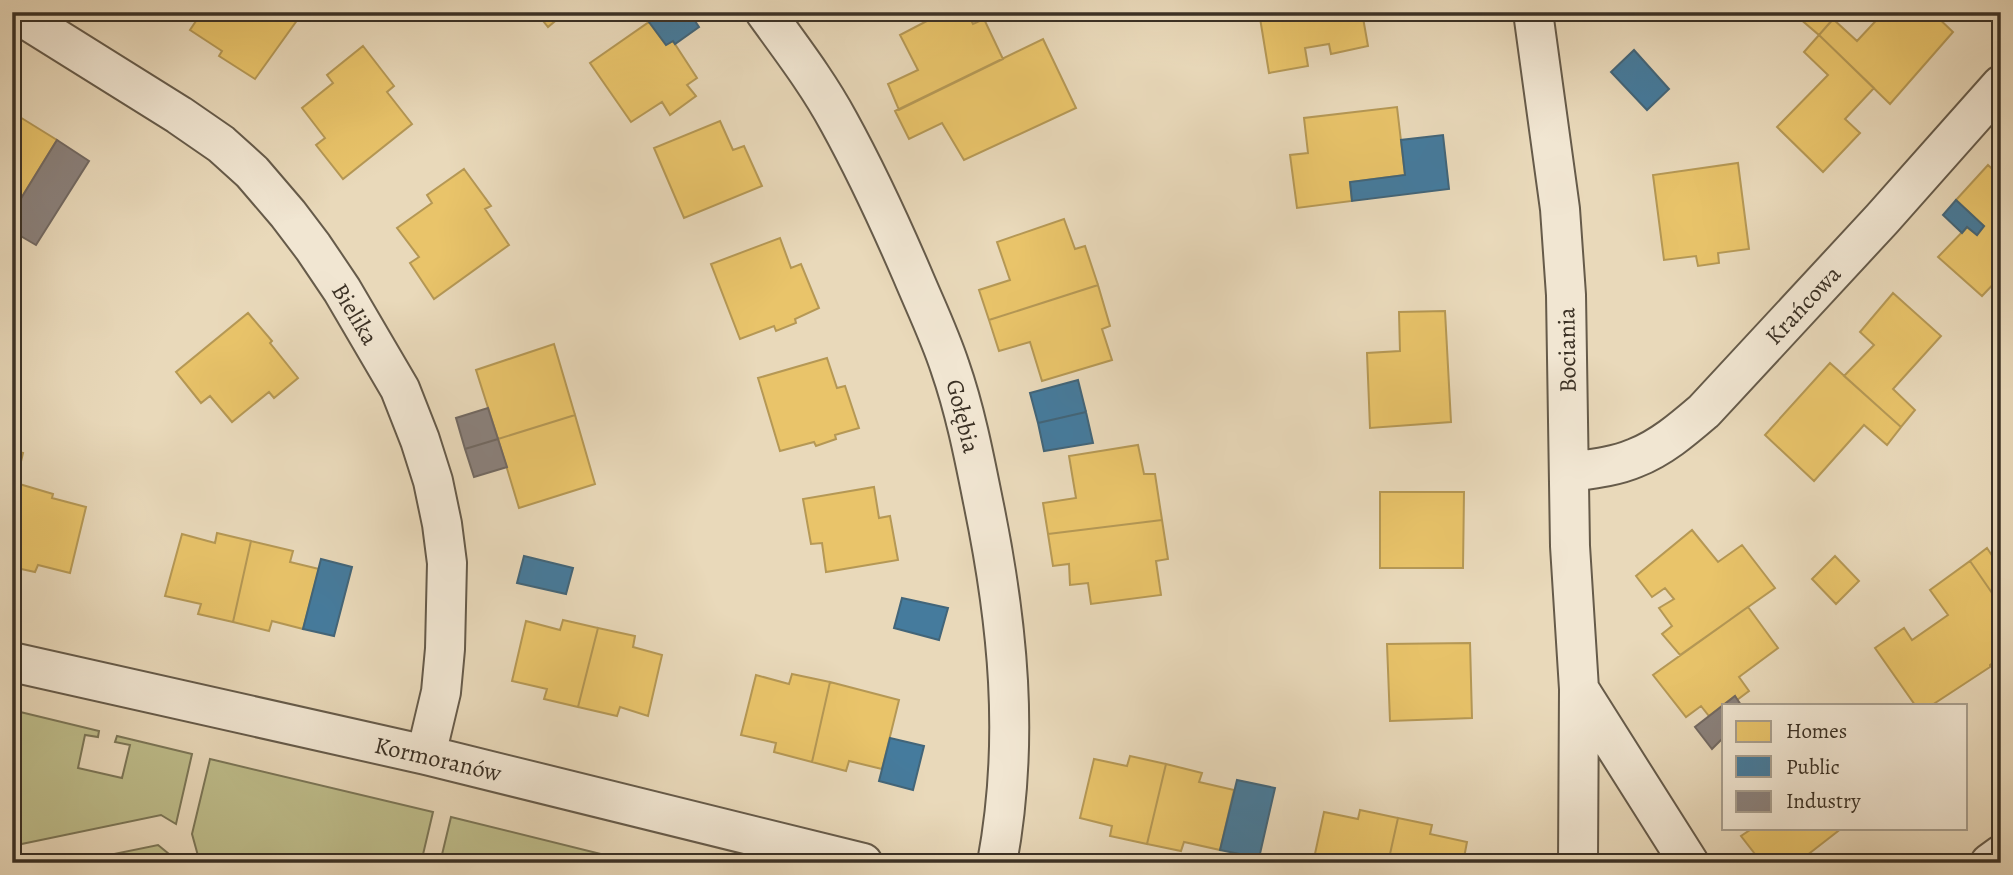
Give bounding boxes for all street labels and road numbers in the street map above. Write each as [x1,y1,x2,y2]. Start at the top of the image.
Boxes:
street label: Krańcowa [1758,258,1849,352]
street label: Bielika [324,277,386,352]
street label: Bociania [1550,306,1584,393]
street label: Gołębia [938,376,988,457]
street label: Kormoranów [371,729,505,789]

